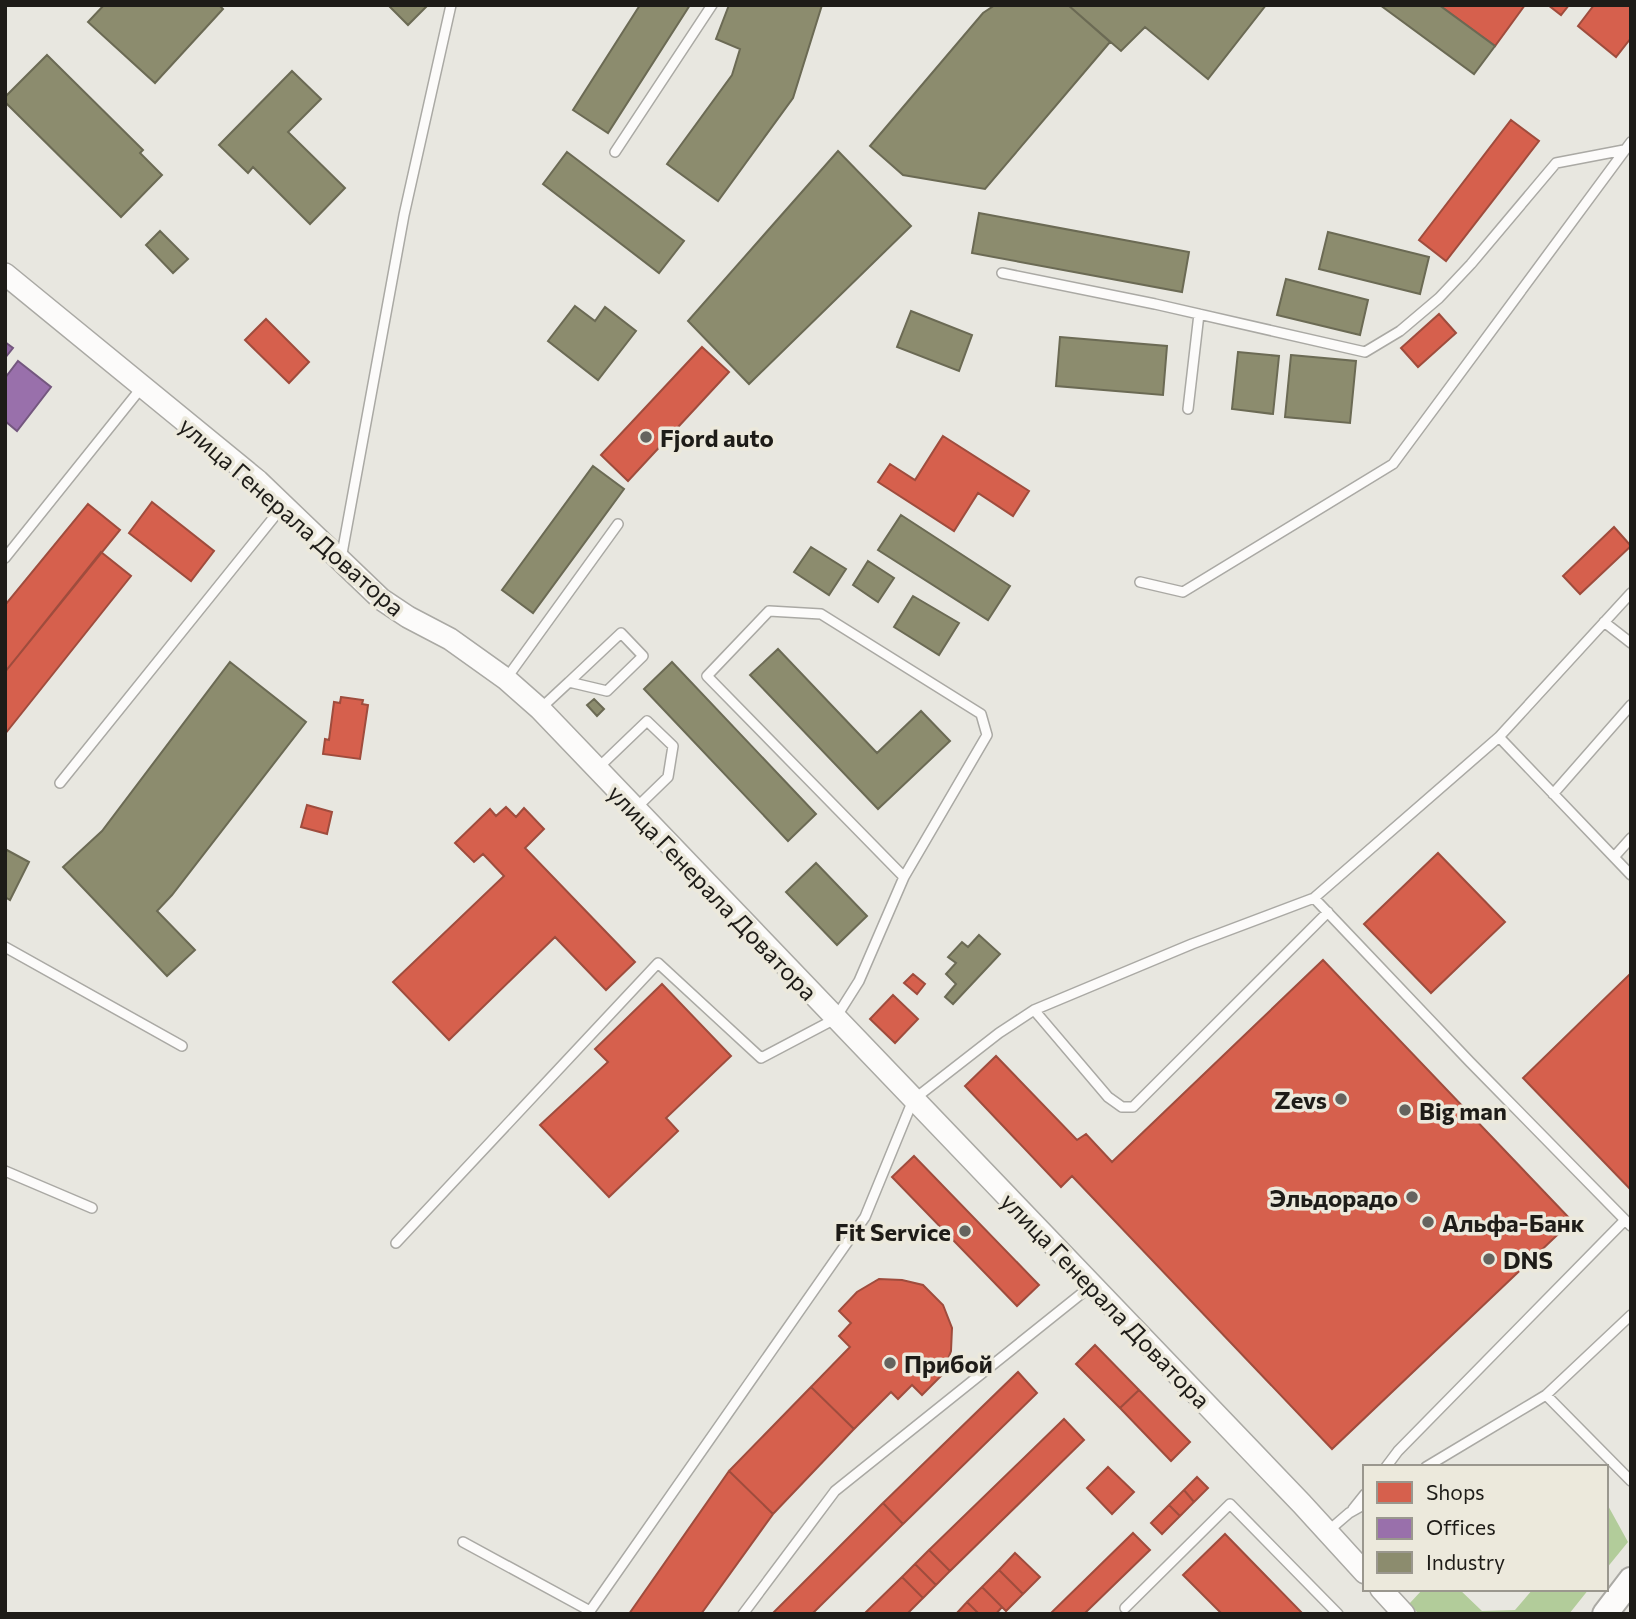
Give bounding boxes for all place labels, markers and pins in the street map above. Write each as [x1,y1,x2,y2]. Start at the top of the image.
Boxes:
place label: Fjord auto [660,423,774,452]
marker: Fjord auto [638,429,654,445]
place label: Zevs [1274,1085,1327,1114]
marker: Zevs [1333,1091,1349,1107]
place label: Big man [1419,1096,1507,1125]
marker: Big man [1397,1102,1413,1118]
place label: Эльдорадо [1270,1183,1398,1212]
marker: Эльдорадо [1404,1189,1420,1205]
place label: Альфа-Банк [1442,1208,1585,1237]
marker: Альфа-Банк [1420,1214,1436,1230]
place label: Fit Service [835,1217,951,1246]
marker: Fit Service [957,1223,973,1239]
place label: DNS [1503,1245,1553,1274]
marker: DNS [1481,1251,1497,1267]
place label: Прибой [904,1349,993,1378]
marker: Прибой [882,1355,898,1371]

